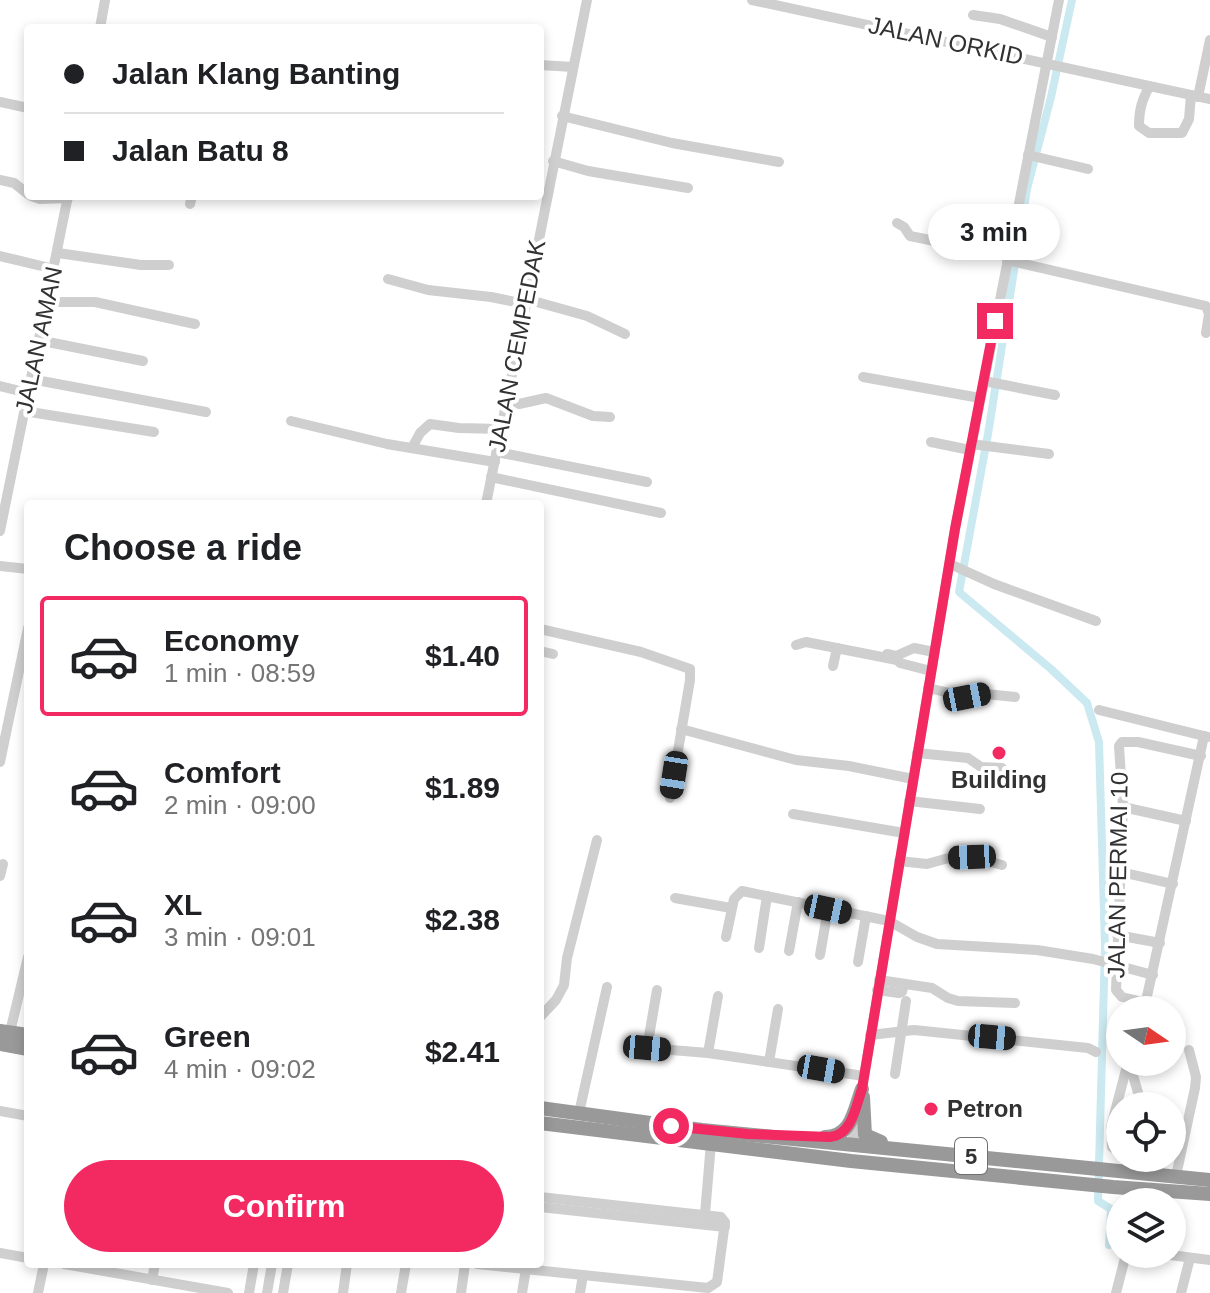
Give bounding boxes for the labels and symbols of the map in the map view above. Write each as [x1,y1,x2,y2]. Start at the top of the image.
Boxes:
street label: JALAN ORKID [866,11,1026,70]
callout: 3 min [929,205,1061,261]
street label: JALAN CEMPEDAK [483,237,550,455]
street label: JALAN AMAN [10,264,67,416]
route end [977,303,1013,339]
car [941,681,993,713]
marker: Building [990,744,1008,762]
car [658,749,690,801]
place label: Building [951,766,1047,793]
street label: JALAN PERMAI 10 [1102,771,1133,979]
car [948,844,996,870]
car [802,892,854,926]
north arrow [1106,996,1186,1076]
car [967,1023,1017,1051]
car [622,1034,672,1062]
car [795,1053,847,1085]
place label: Petron [947,1095,1023,1122]
marker: Petron [922,1100,940,1118]
route start [653,1108,689,1144]
road number: 5 [955,1138,987,1174]

